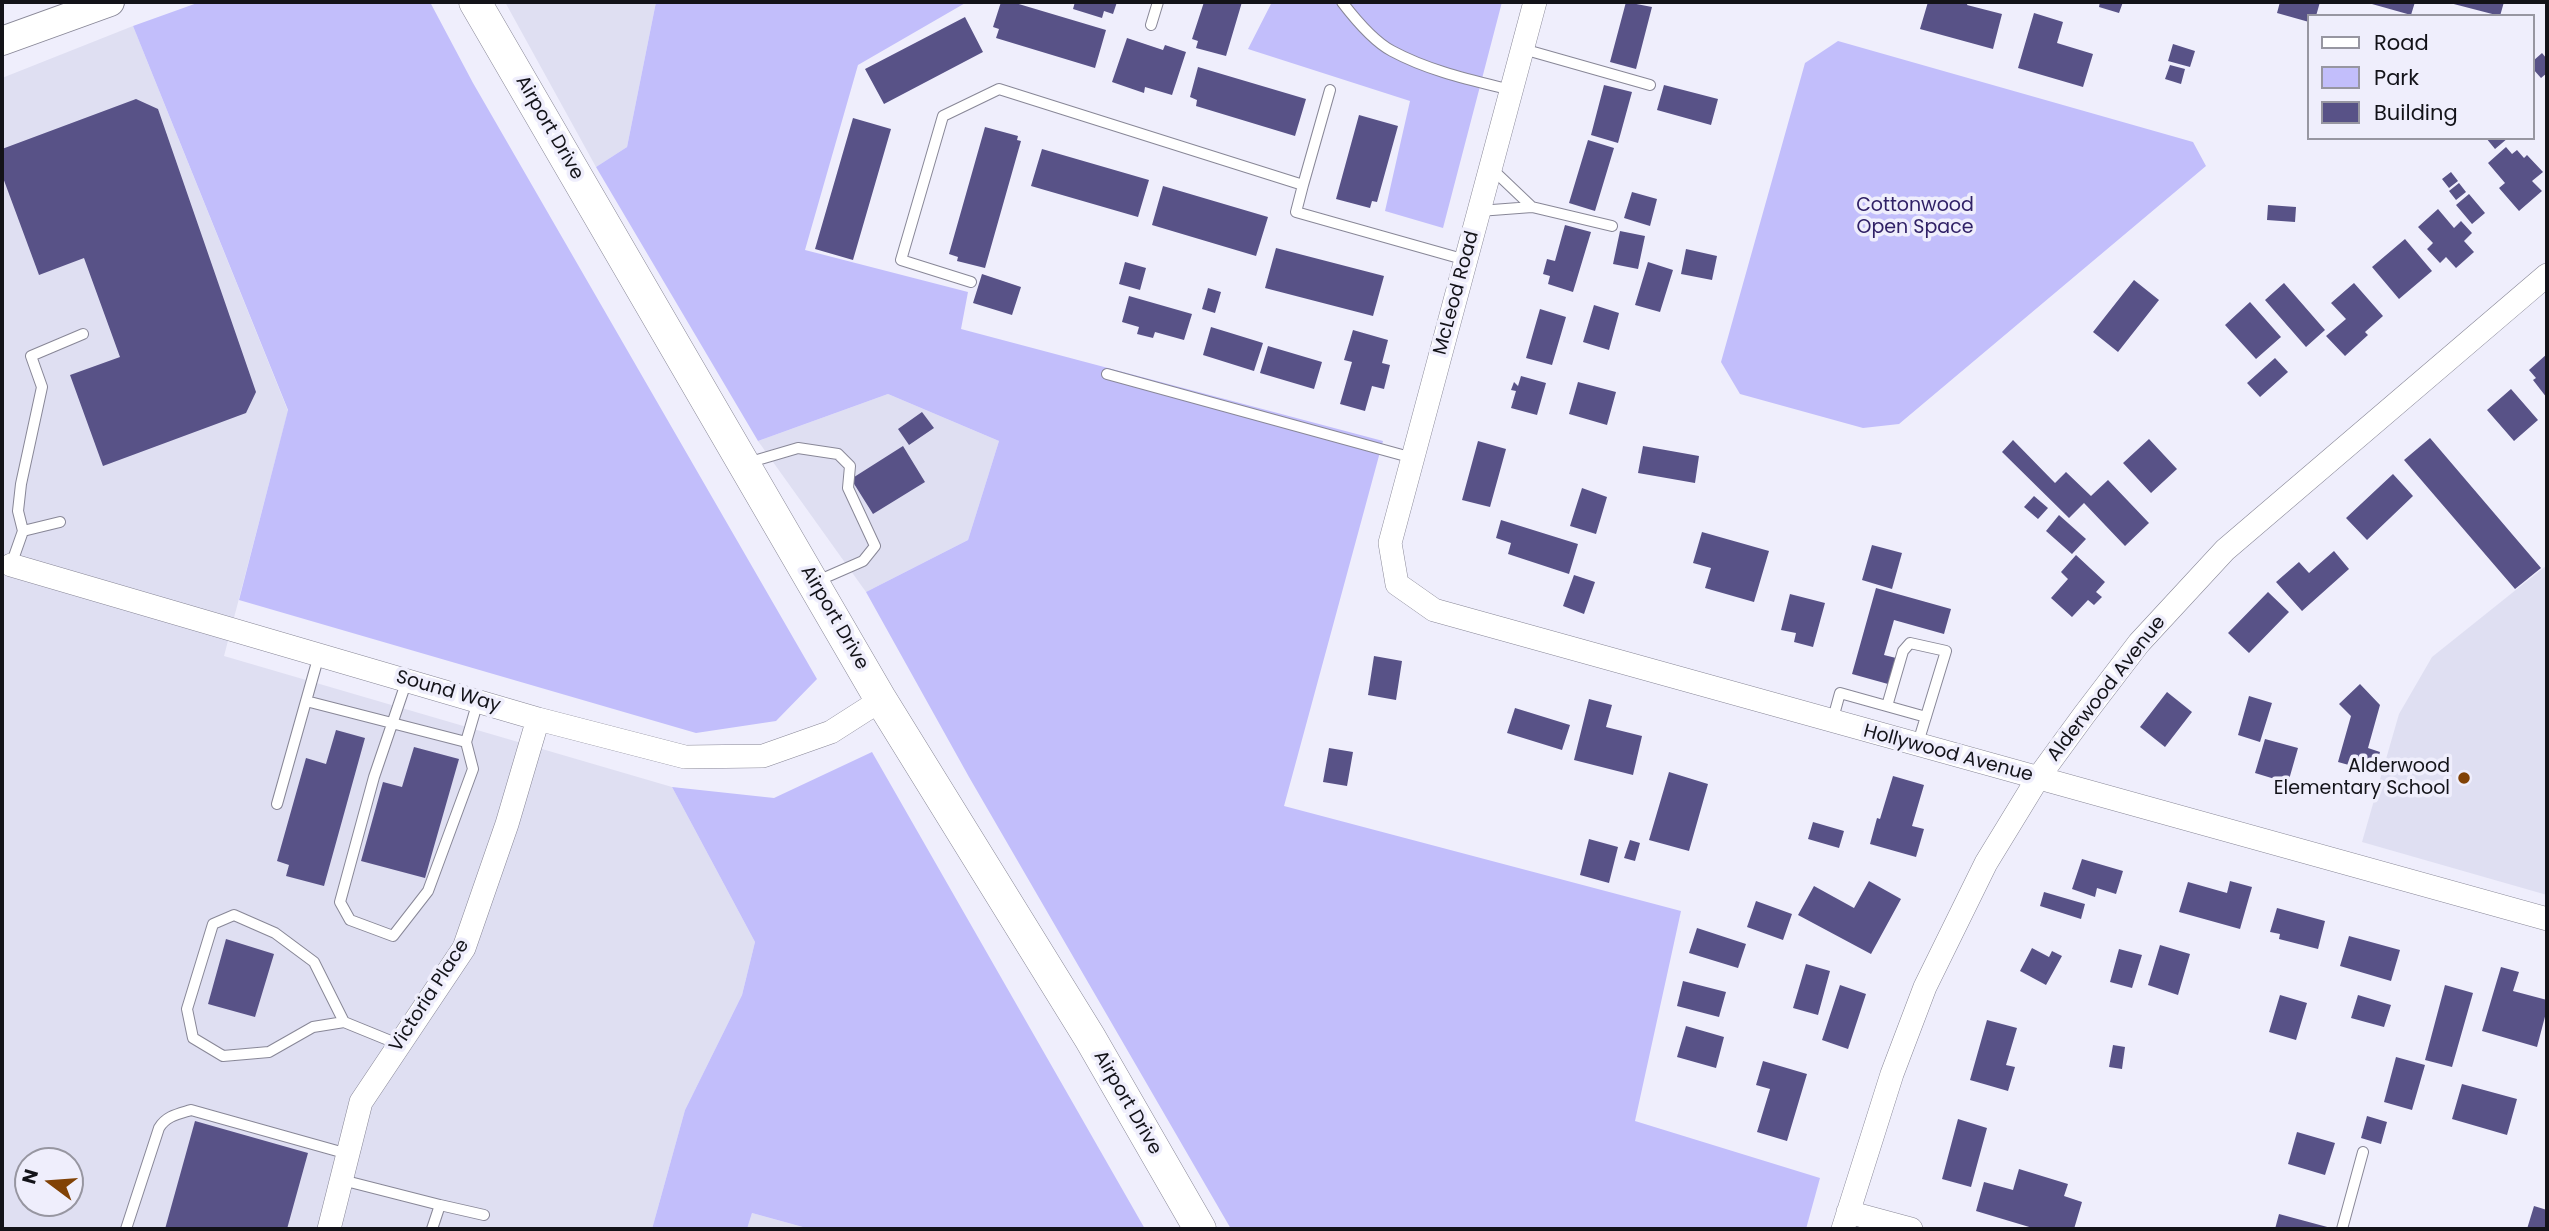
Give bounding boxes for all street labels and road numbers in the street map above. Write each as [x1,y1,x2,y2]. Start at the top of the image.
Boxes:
street label: Airport Drive [510,72,588,184]
street label: McLeod Road [1430,229,1484,357]
street label: Airport Drive [795,562,873,674]
street label: Alderwood Avenue [2043,612,2171,766]
street label: Sound Way [393,666,503,718]
street label: Hollywood Avenue [1861,720,2035,788]
street label: Victoria Place [385,935,475,1057]
street label: Airport Drive [1088,1047,1166,1159]

